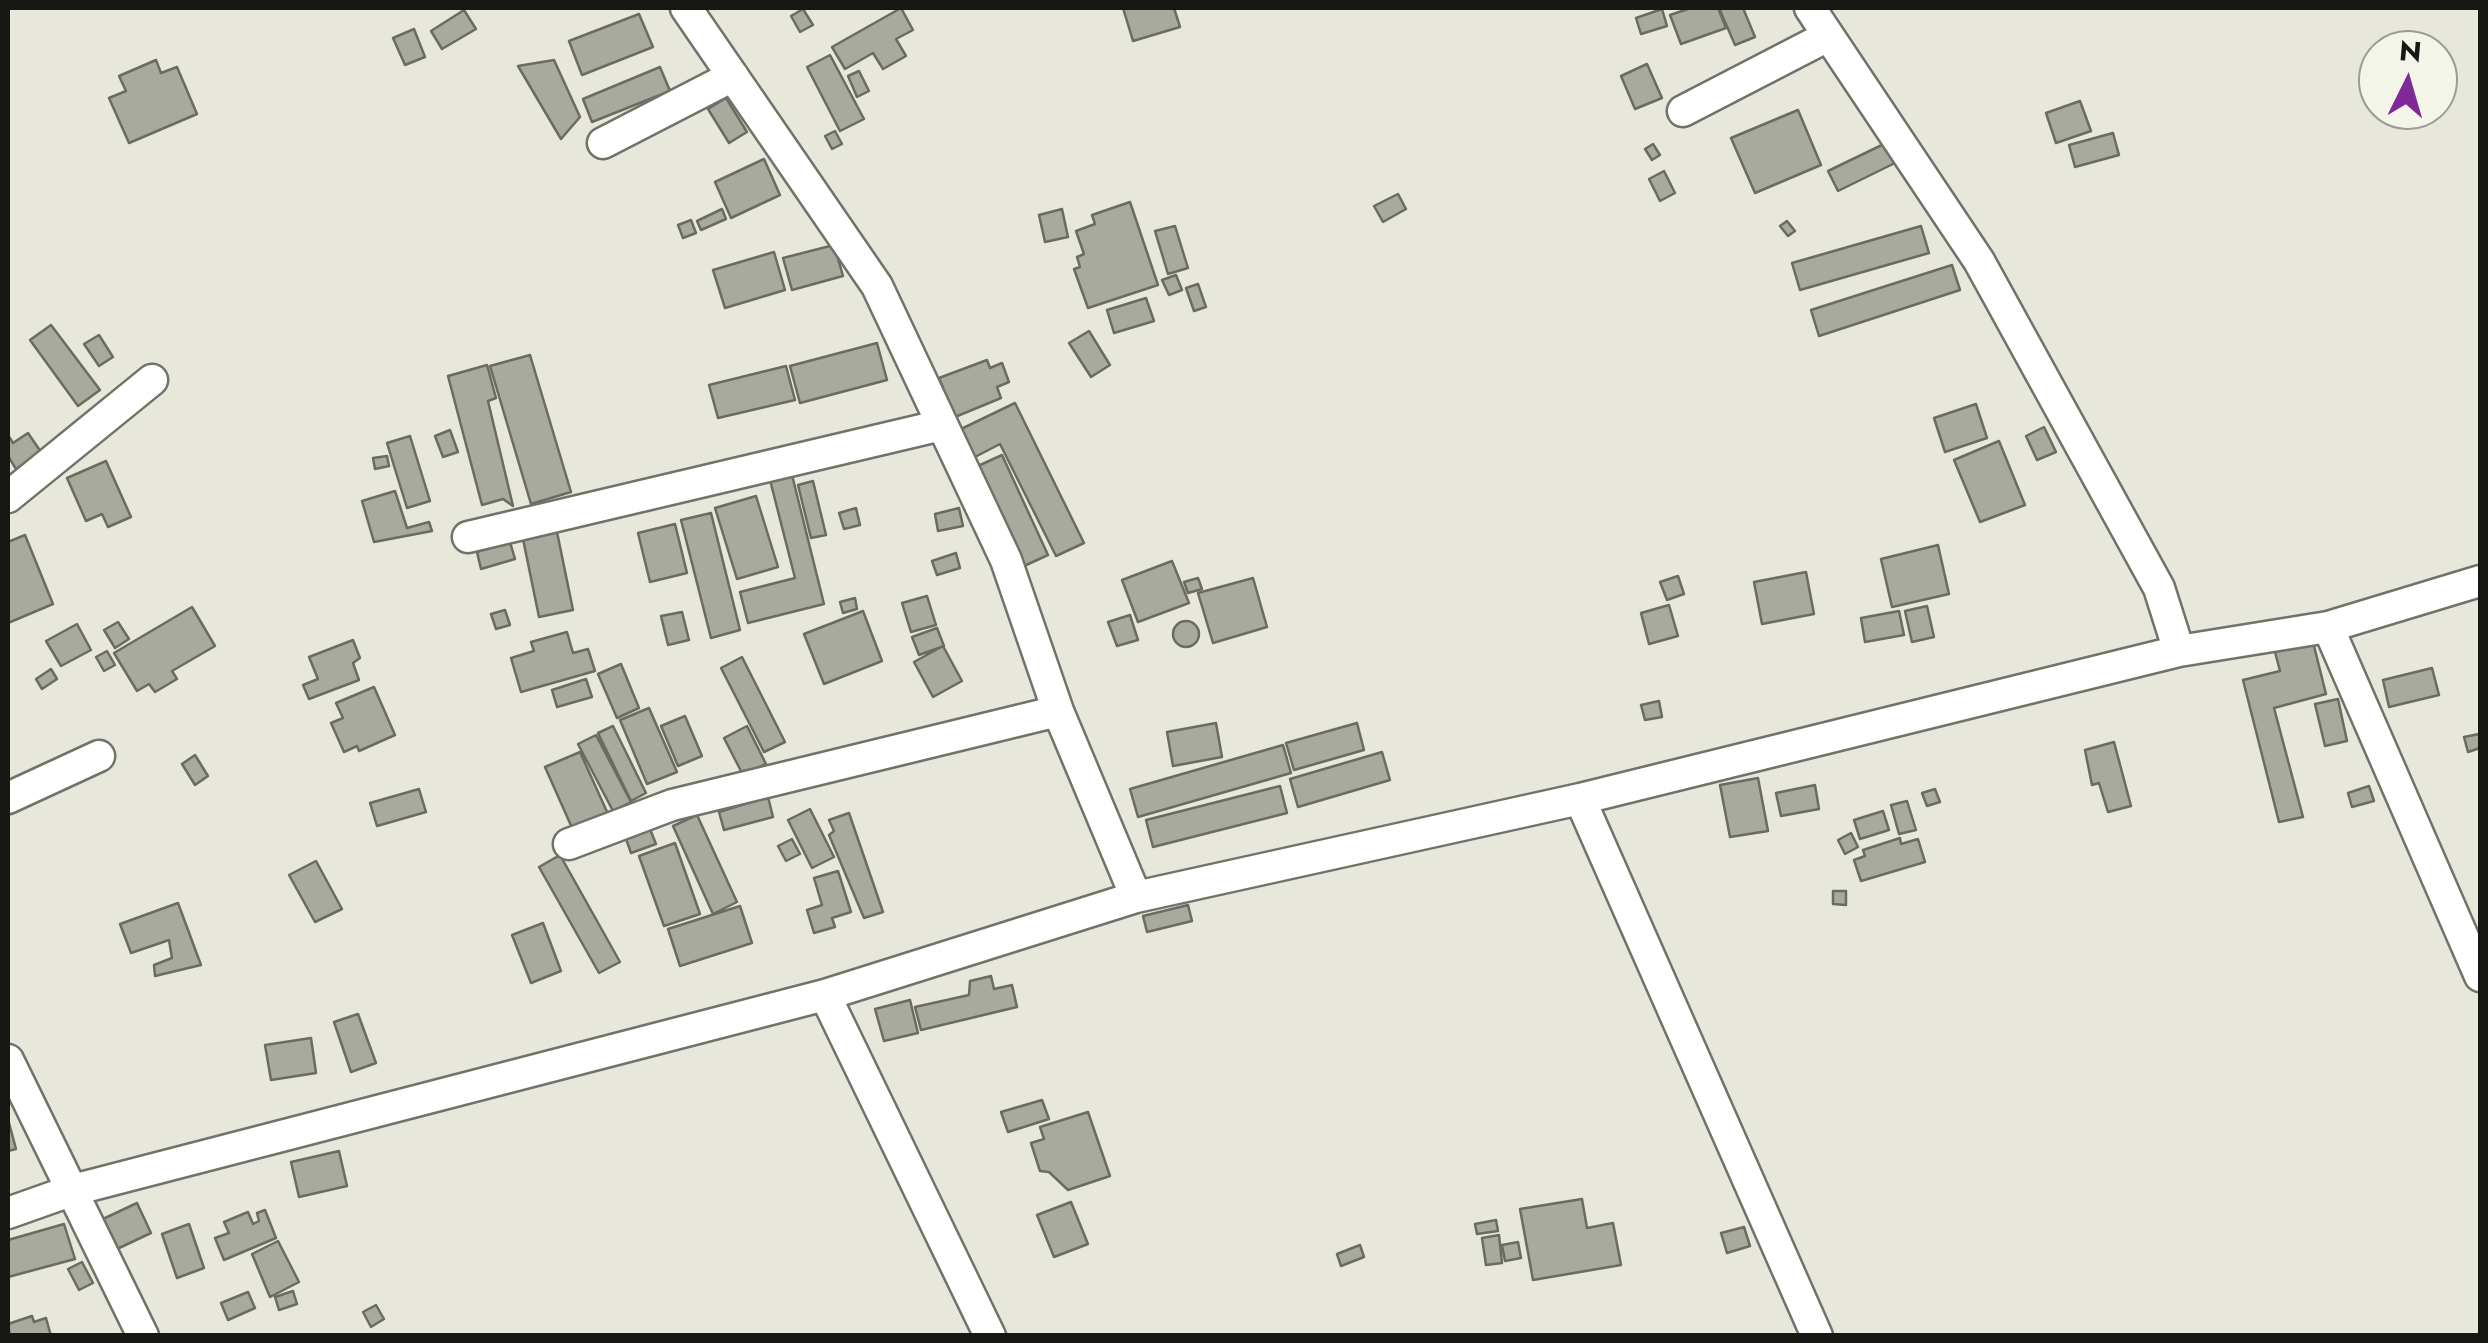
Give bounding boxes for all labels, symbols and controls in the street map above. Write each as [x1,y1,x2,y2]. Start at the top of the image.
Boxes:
north arrow [2358,30,2458,130]
text: N [2398,30,2423,73]

